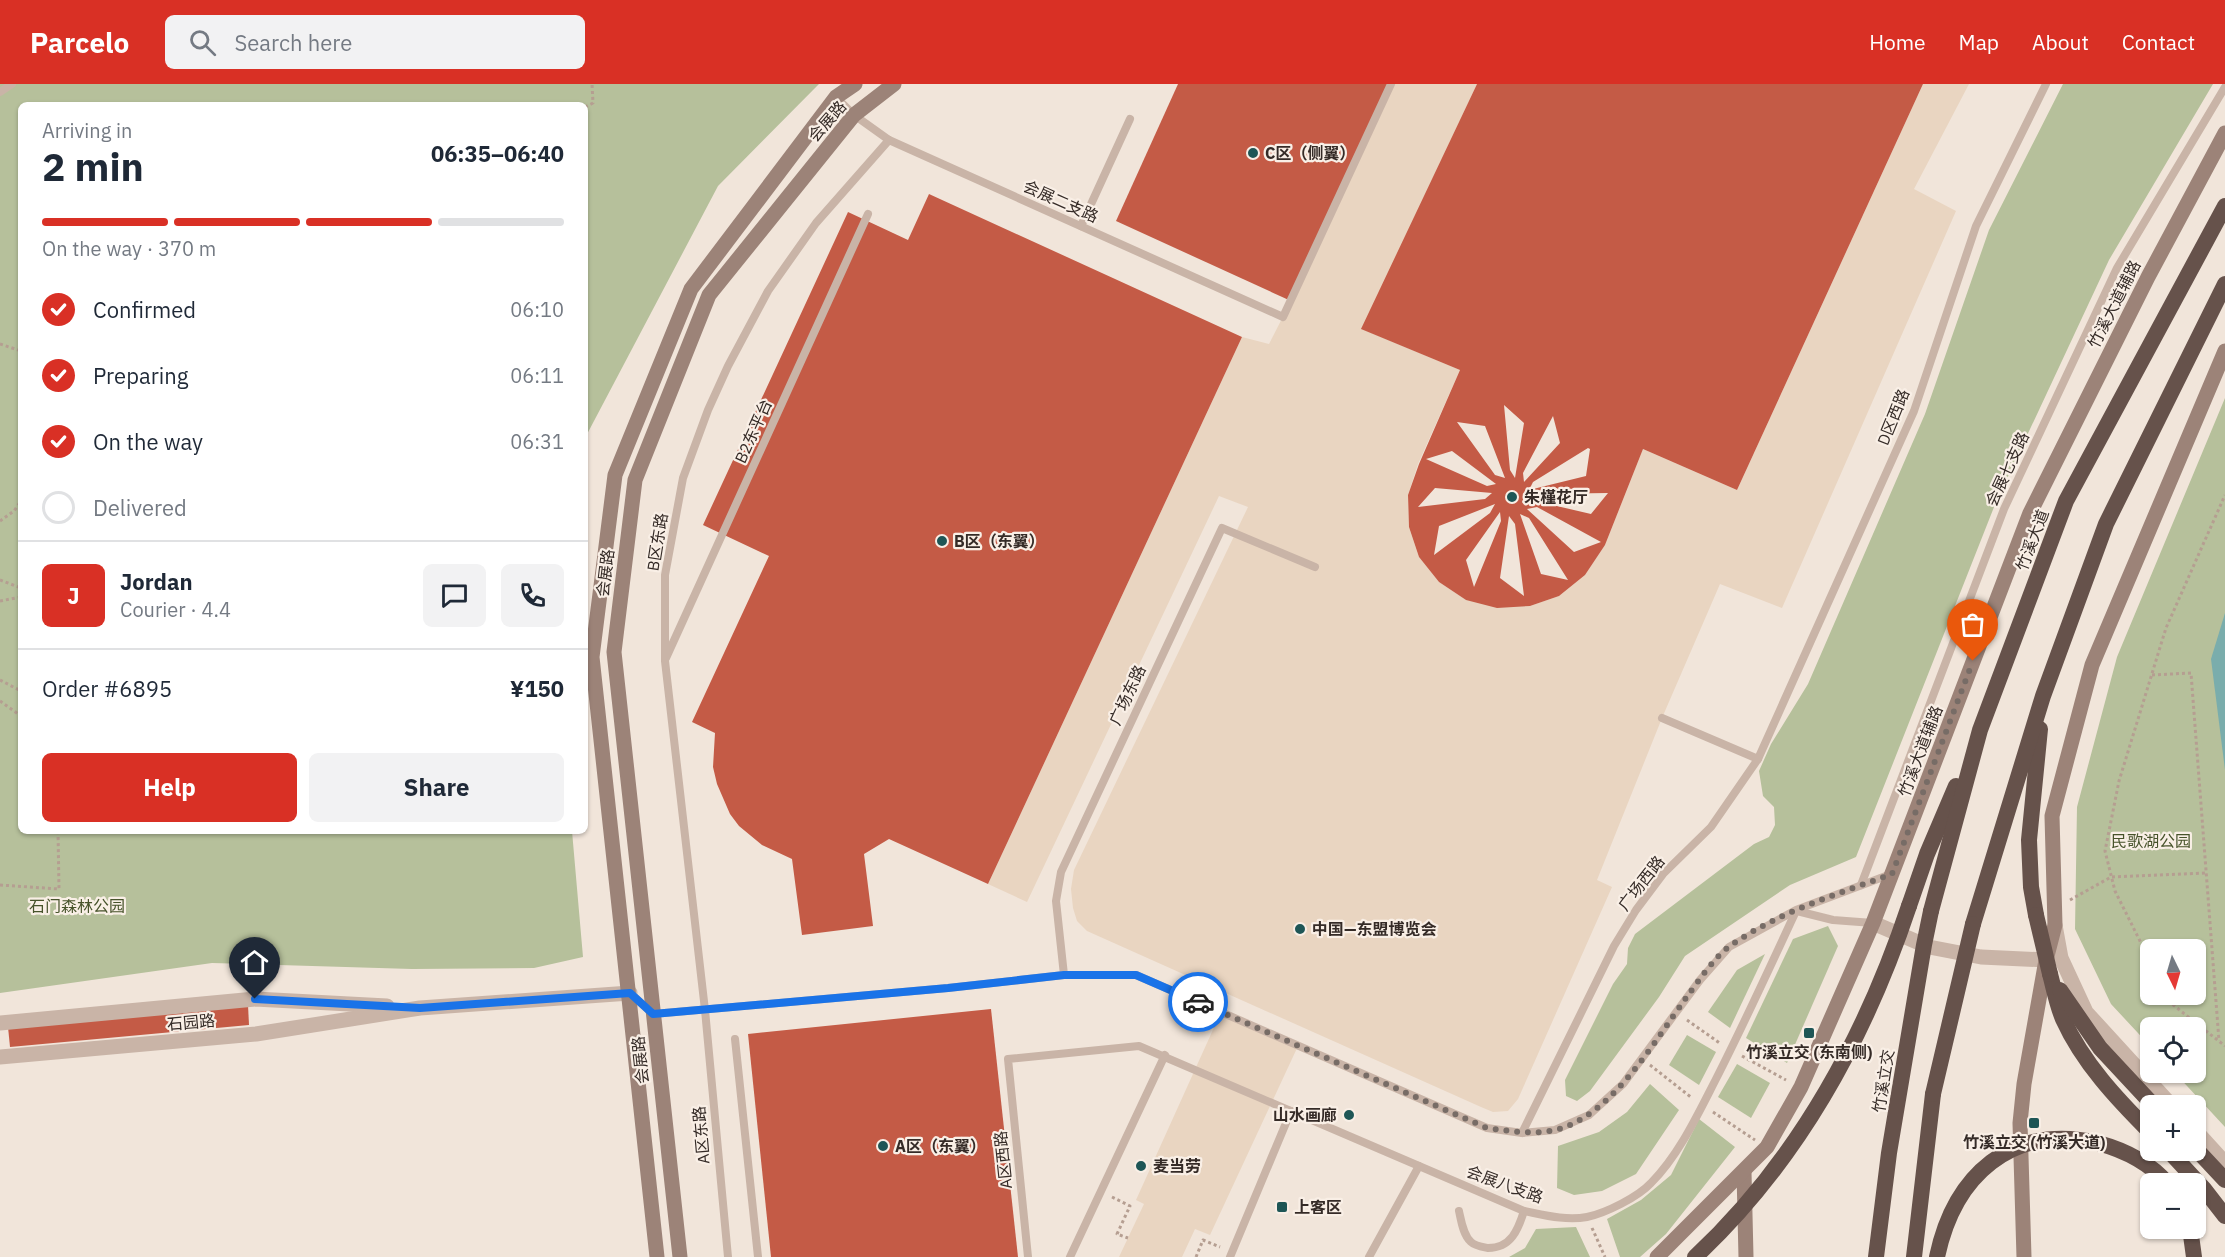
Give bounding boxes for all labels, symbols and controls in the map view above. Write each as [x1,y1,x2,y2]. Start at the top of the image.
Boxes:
search box [165,15,585,69]
text: Parcelo [30,24,129,61]
icon: search [186,26,219,59]
text: Search here [234,28,352,57]
text: Home [1869,28,1926,56]
text: Map [1959,28,1999,56]
text: About [2032,28,2089,56]
text: Contact [2122,28,2195,56]
street label: 会展路 [804,96,850,146]
text: Arriving in [42,117,132,144]
text: 06:35–06:40 [431,139,564,168]
text: 2 min [42,141,144,192]
place label: C区（侧翼） [1265,143,1355,163]
marker: C区（侧翼） [1246,146,1260,160]
street label: 会展二支路 [1020,176,1102,226]
text: On the way · 370 m [42,235,216,262]
street label: 竹溪大道辅路 [2083,257,2145,351]
icon: check [42,293,75,326]
text: Confirmed [93,295,196,324]
text: 06:10 [510,296,564,323]
icon: check [42,359,75,392]
text: Preparing [93,361,188,390]
text: 06:11 [510,362,564,389]
street label: D区西路 [1873,386,1913,448]
street label: B2东平台 [730,396,776,466]
icon: check [42,425,75,458]
text: On the way [93,427,203,456]
text: 06:31 [510,428,564,455]
street label: 会展七支路 [1981,429,2033,509]
place label: 朱槿花厅 [1524,487,1588,507]
marker: 朱槿花厅 [1505,490,1519,504]
text: Delivered [93,493,187,522]
street label: 竹溪大道 [2011,507,2053,573]
street label: B区东路 [643,512,671,572]
place label: B区（东翼） [954,531,1045,551]
marker: B区（东翼） [935,534,949,548]
street label: 会展路 [592,548,618,598]
button: chat [423,564,486,627]
button: phone [501,564,564,627]
text: Jordan [120,567,193,596]
text: J [67,581,80,610]
text: Courier · 4.4 [120,596,231,623]
pin [1947,599,1998,661]
icon: bag [1956,608,1989,641]
street label: 广场东路 [1104,662,1150,728]
text: Order #6895 [42,674,172,703]
text: ¥150 [510,674,564,703]
street label: 竹溪大道辅路 [1893,703,1947,799]
button: Help [42,753,297,822]
button: Share [309,753,564,822]
park label: 民歌湖公园 [2111,831,2191,851]
street label: 广场西路 [1613,852,1669,914]
park label: 石门森林公园 [29,896,125,916]
place label: 中国—东盟博览会 [1312,919,1436,939]
marker: 中国—东盟博览会 [1293,922,1307,936]
pin [229,937,280,999]
north arrow [2140,939,2206,1005]
map controls [2140,939,2206,1239]
icon: home [238,946,271,979]
courier [1168,972,1228,1032]
icon: car [1182,986,1215,1019]
street label: 石园路 [166,1010,216,1034]
button: locate [2140,1017,2206,1083]
marker: 竹溪立交 (东南侧) [1802,1026,1816,1040]
street label: 会展路 [628,1035,652,1085]
place label: 竹溪立交 (东南侧) [1746,1042,1872,1062]
street label: 竹溪立交 [1868,1048,1898,1114]
button: + [2140,1095,2206,1161]
street label: A区东路 [688,1105,714,1165]
place label: 山水画廊 [1273,1105,1337,1125]
marker: 山水画廊 [1342,1108,1356,1122]
marker: 竹溪立交 (竹溪大道) [2027,1116,2041,1130]
street label: A区西路 [990,1130,1016,1190]
place label: 竹溪立交 (竹溪大道) [1963,1132,2105,1152]
place label: A区（东翼） [895,1136,986,1156]
marker: A区（东翼） [876,1139,890,1153]
place label: 麦当劳 [1153,1156,1201,1176]
marker: 麦当劳 [1134,1159,1148,1173]
street label: 会展八支路 [1464,1161,1546,1207]
button: − [2140,1173,2206,1239]
place label: 上客区 [1294,1197,1342,1217]
marker: 上客区 [1275,1200,1289,1214]

